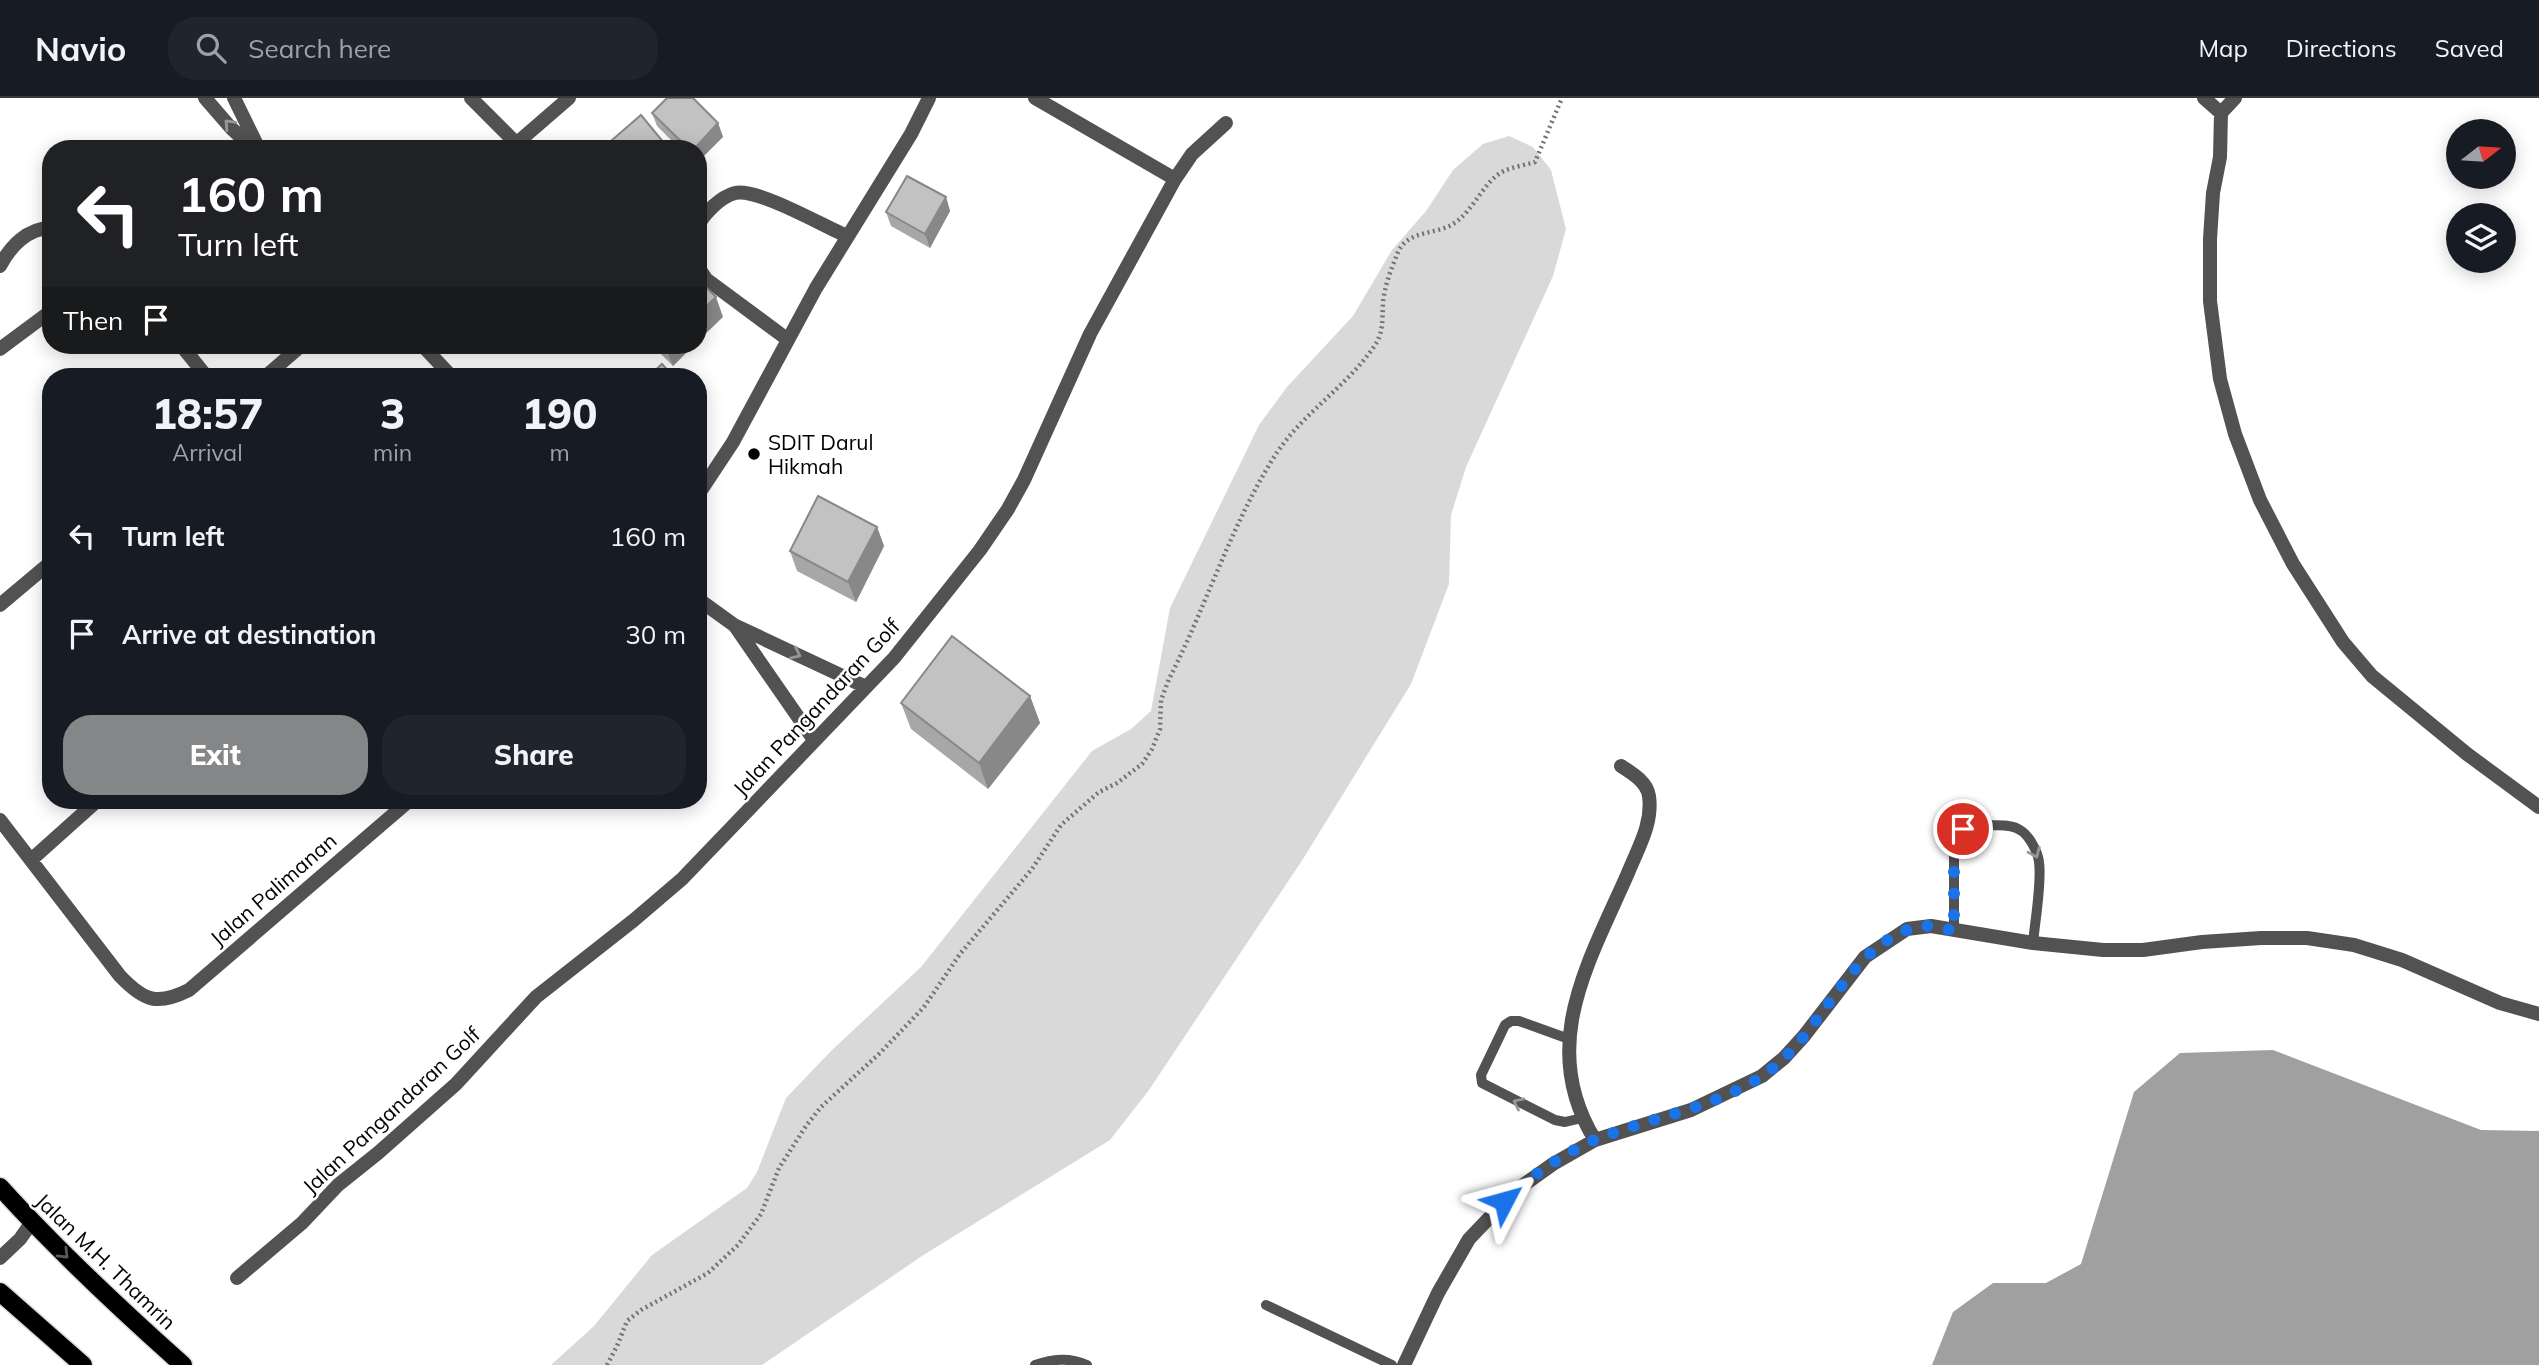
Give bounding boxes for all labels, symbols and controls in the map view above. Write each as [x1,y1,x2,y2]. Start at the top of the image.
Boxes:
search box [168,17,658,80]
text: Navio [35,28,126,69]
icon: search [192,29,230,67]
text: Search here [248,32,391,65]
text: Map [2198,33,2248,63]
text: Directions [2286,33,2397,63]
text: Saved [2435,33,2504,63]
one-way arrow [224,119,237,132]
north arrow [2446,119,2516,189]
map controls [2446,119,2516,273]
text: 160 m [178,163,324,224]
icon: left [63,168,154,259]
button: layers [2446,203,2516,273]
text: Turn left [178,224,298,264]
icon: arrive [137,301,175,339]
text: Then [63,304,123,337]
text: 18:57 [152,387,263,440]
text: 3 [380,387,405,440]
text: 190 [522,387,597,440]
place label: SDIT Darul Hikmah [768,429,873,479]
text: Arrival [172,438,243,467]
text: min [373,438,412,467]
text: m [549,438,570,467]
marker: SDIT Darul Hikmah [746,446,762,462]
icon: left [63,517,101,555]
text: Turn left [122,520,224,553]
text: 160 m [610,520,686,553]
street label: Jalan Pangandaran Golf [727,612,906,801]
icon: arrive [63,615,101,653]
text: Arrive at destination [122,618,377,651]
text: 30 m [625,618,686,651]
one-way arrow [789,646,801,660]
button: Exit [63,715,368,795]
button: Share [382,715,686,795]
pin [1933,799,1993,859]
icon: arrive [1944,810,1982,848]
street label: Jalan Palimanan [205,827,341,951]
one-way arrow [2026,846,2040,858]
street label: Jalan Pangandaran Golf [297,1020,486,1199]
one-way arrow [1513,1097,1525,1111]
position arrow [1467,1164,1541,1238]
street label: Jalan M.H. Thamrin [30,1187,182,1335]
one-way arrow [56,1246,69,1259]

